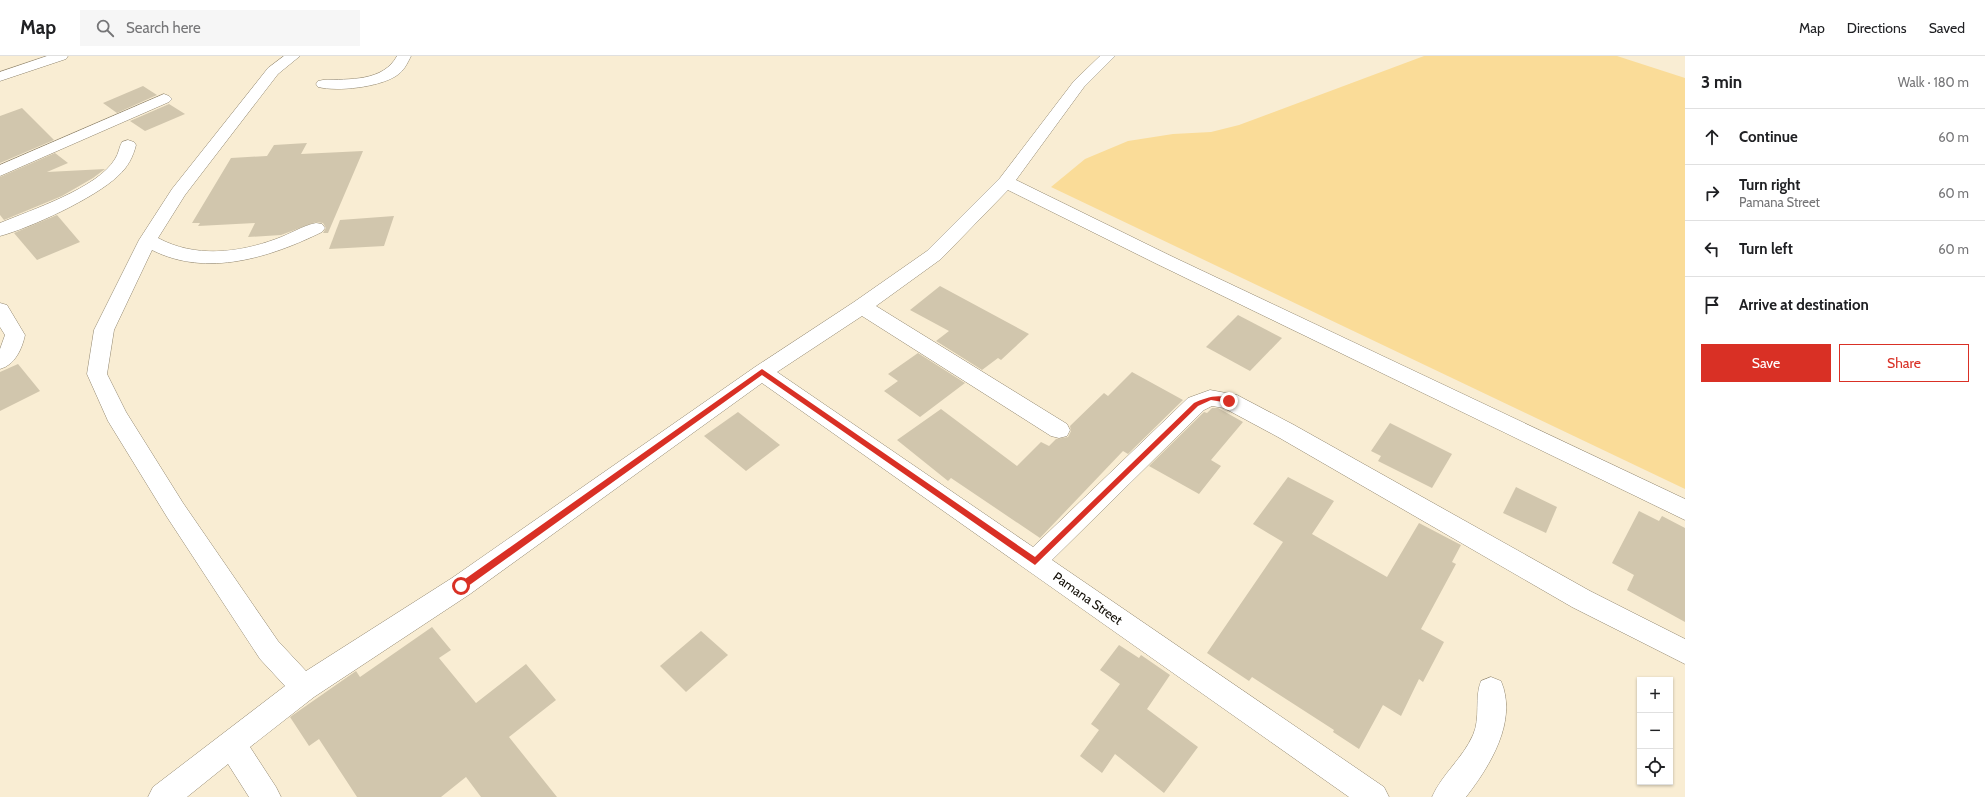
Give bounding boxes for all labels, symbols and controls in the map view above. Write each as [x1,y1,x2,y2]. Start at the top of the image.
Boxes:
search box [80,10,360,46]
text: Map [20,16,56,39]
icon: search [94,17,116,39]
text: Search here [126,19,201,37]
text: Map [1799,19,1825,37]
text: Directions [1847,19,1907,37]
text: Saved [1929,19,1965,37]
text: 3 min [1701,72,1742,92]
text: Walk · 180 m [1898,74,1969,90]
icon: ahead [1701,126,1723,148]
text: Continue [1739,128,1798,146]
text: 60 m [1938,129,1969,145]
text: Turn right [1739,176,1800,194]
icon: right [1701,182,1723,204]
text: 60 m [1938,185,1969,201]
text: Pamana Street [1739,194,1820,210]
icon: left [1701,238,1723,260]
text: Turn left [1739,240,1793,258]
text: 60 m [1938,241,1969,257]
icon: arrive [1701,294,1723,316]
text: Arrive at destination [1739,296,1869,314]
button: Save [1701,344,1831,382]
button: Share [1839,344,1969,382]
route end [1220,392,1238,410]
street label: Pamana Street [1050,568,1126,628]
route start [452,577,470,595]
map controls [1637,677,1673,785]
button: + [1637,677,1673,713]
button: − [1637,713,1673,749]
button: locate [1637,749,1673,785]

